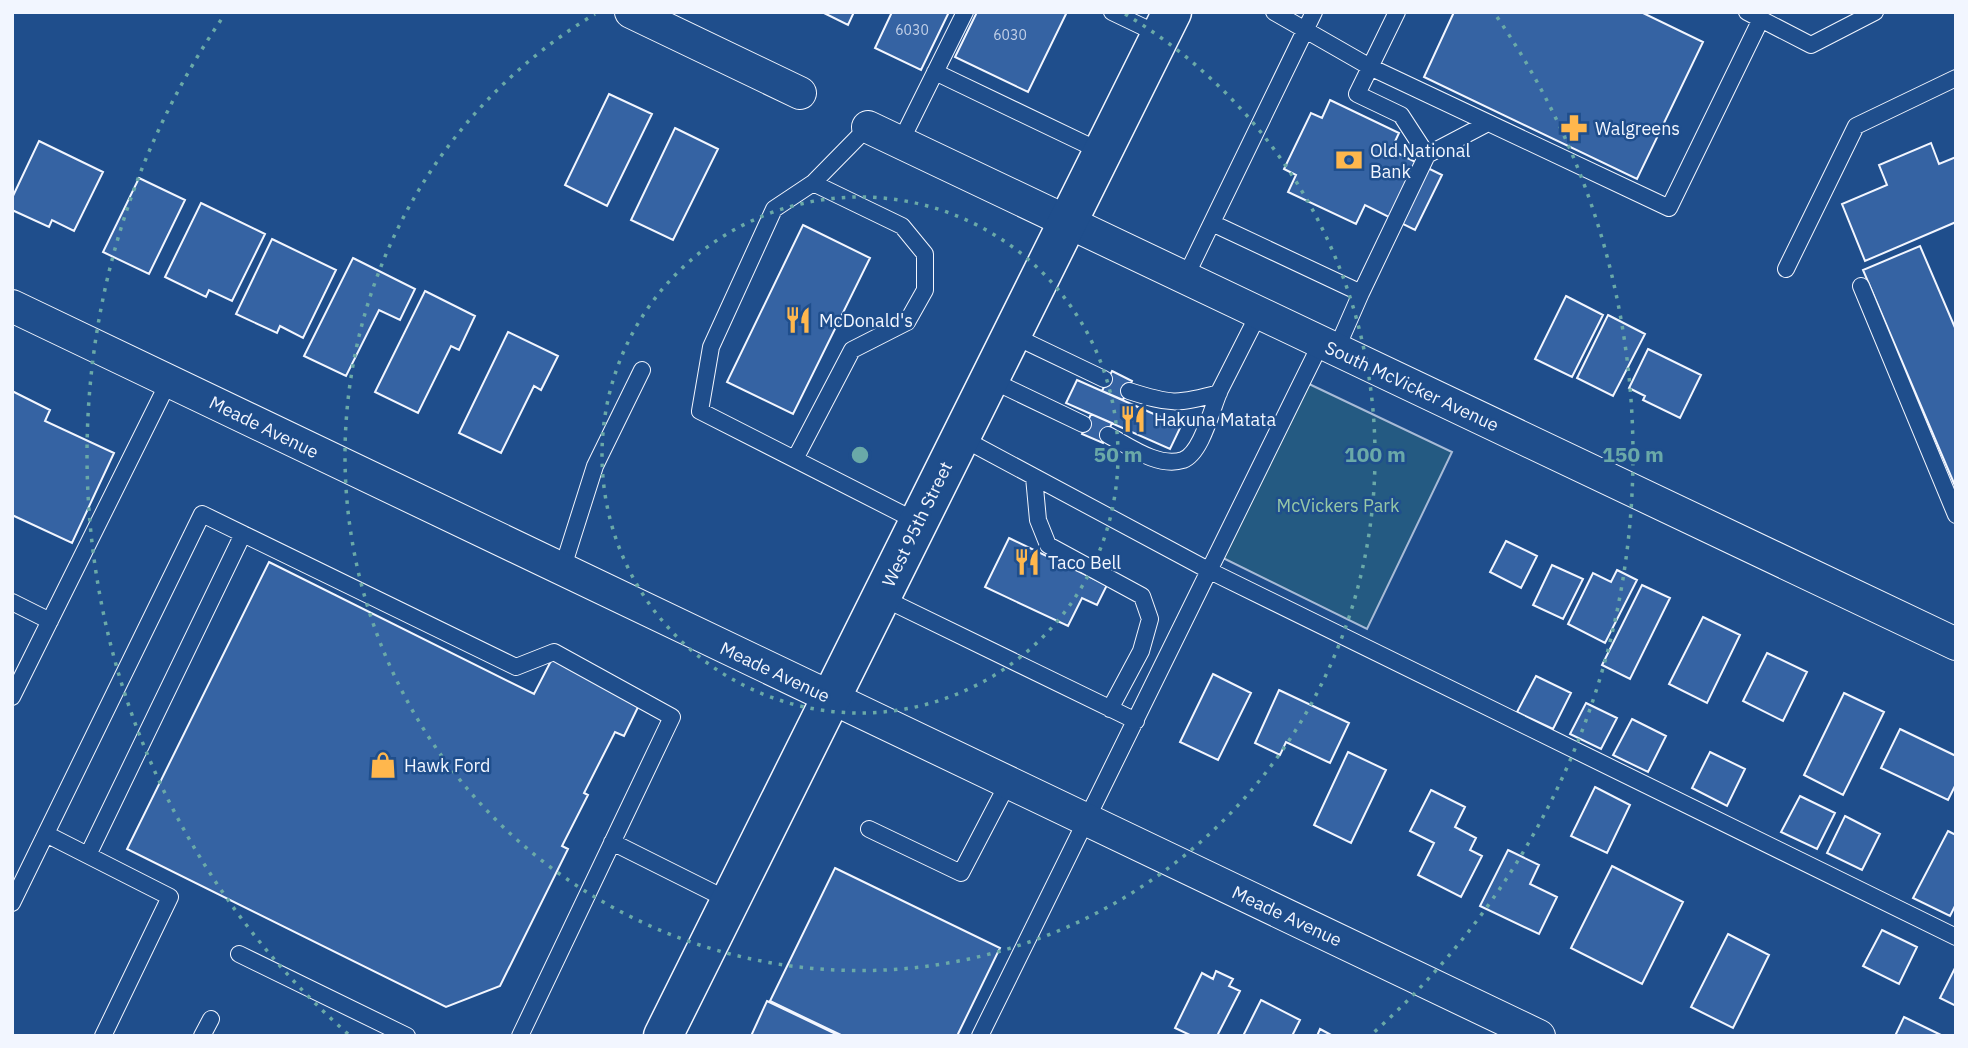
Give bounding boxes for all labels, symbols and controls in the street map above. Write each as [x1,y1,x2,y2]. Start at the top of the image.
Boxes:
house number: 6030 [895,21,929,39]
house number: 6030 [993,26,1027,44]
pharmacy icon: Walgreens [1559,113,1589,143]
place label: Walgreens [1595,117,1680,140]
place label: Old National Bank [1370,139,1470,183]
bank icon: Old National Bank [1334,145,1364,175]
restaurant icon: McDonald's [783,305,813,335]
place label: McDonald's [819,309,913,332]
street label: South McVicker Avenue [1321,336,1503,436]
street label: Meade Avenue [206,391,323,463]
restaurant icon: Hakuna Matata [1118,404,1148,434]
place label: Hakuna Matata [1154,408,1276,431]
text: 50 m [1094,440,1142,468]
text: 100 m [1344,440,1406,468]
text: 150 m [1602,440,1664,468]
centre of rings [848,443,872,467]
street label: West 95th Street [877,458,957,590]
park label: McVickers Park [1277,494,1400,517]
restaurant icon: Taco Bell [1012,547,1042,577]
place label: Taco Bell [1048,551,1121,574]
street label: Meade Avenue [716,636,834,708]
shop icon: Hawk Ford [368,750,398,780]
place label: Hawk Ford [404,754,490,777]
street label: Meade Avenue [1228,880,1346,952]

